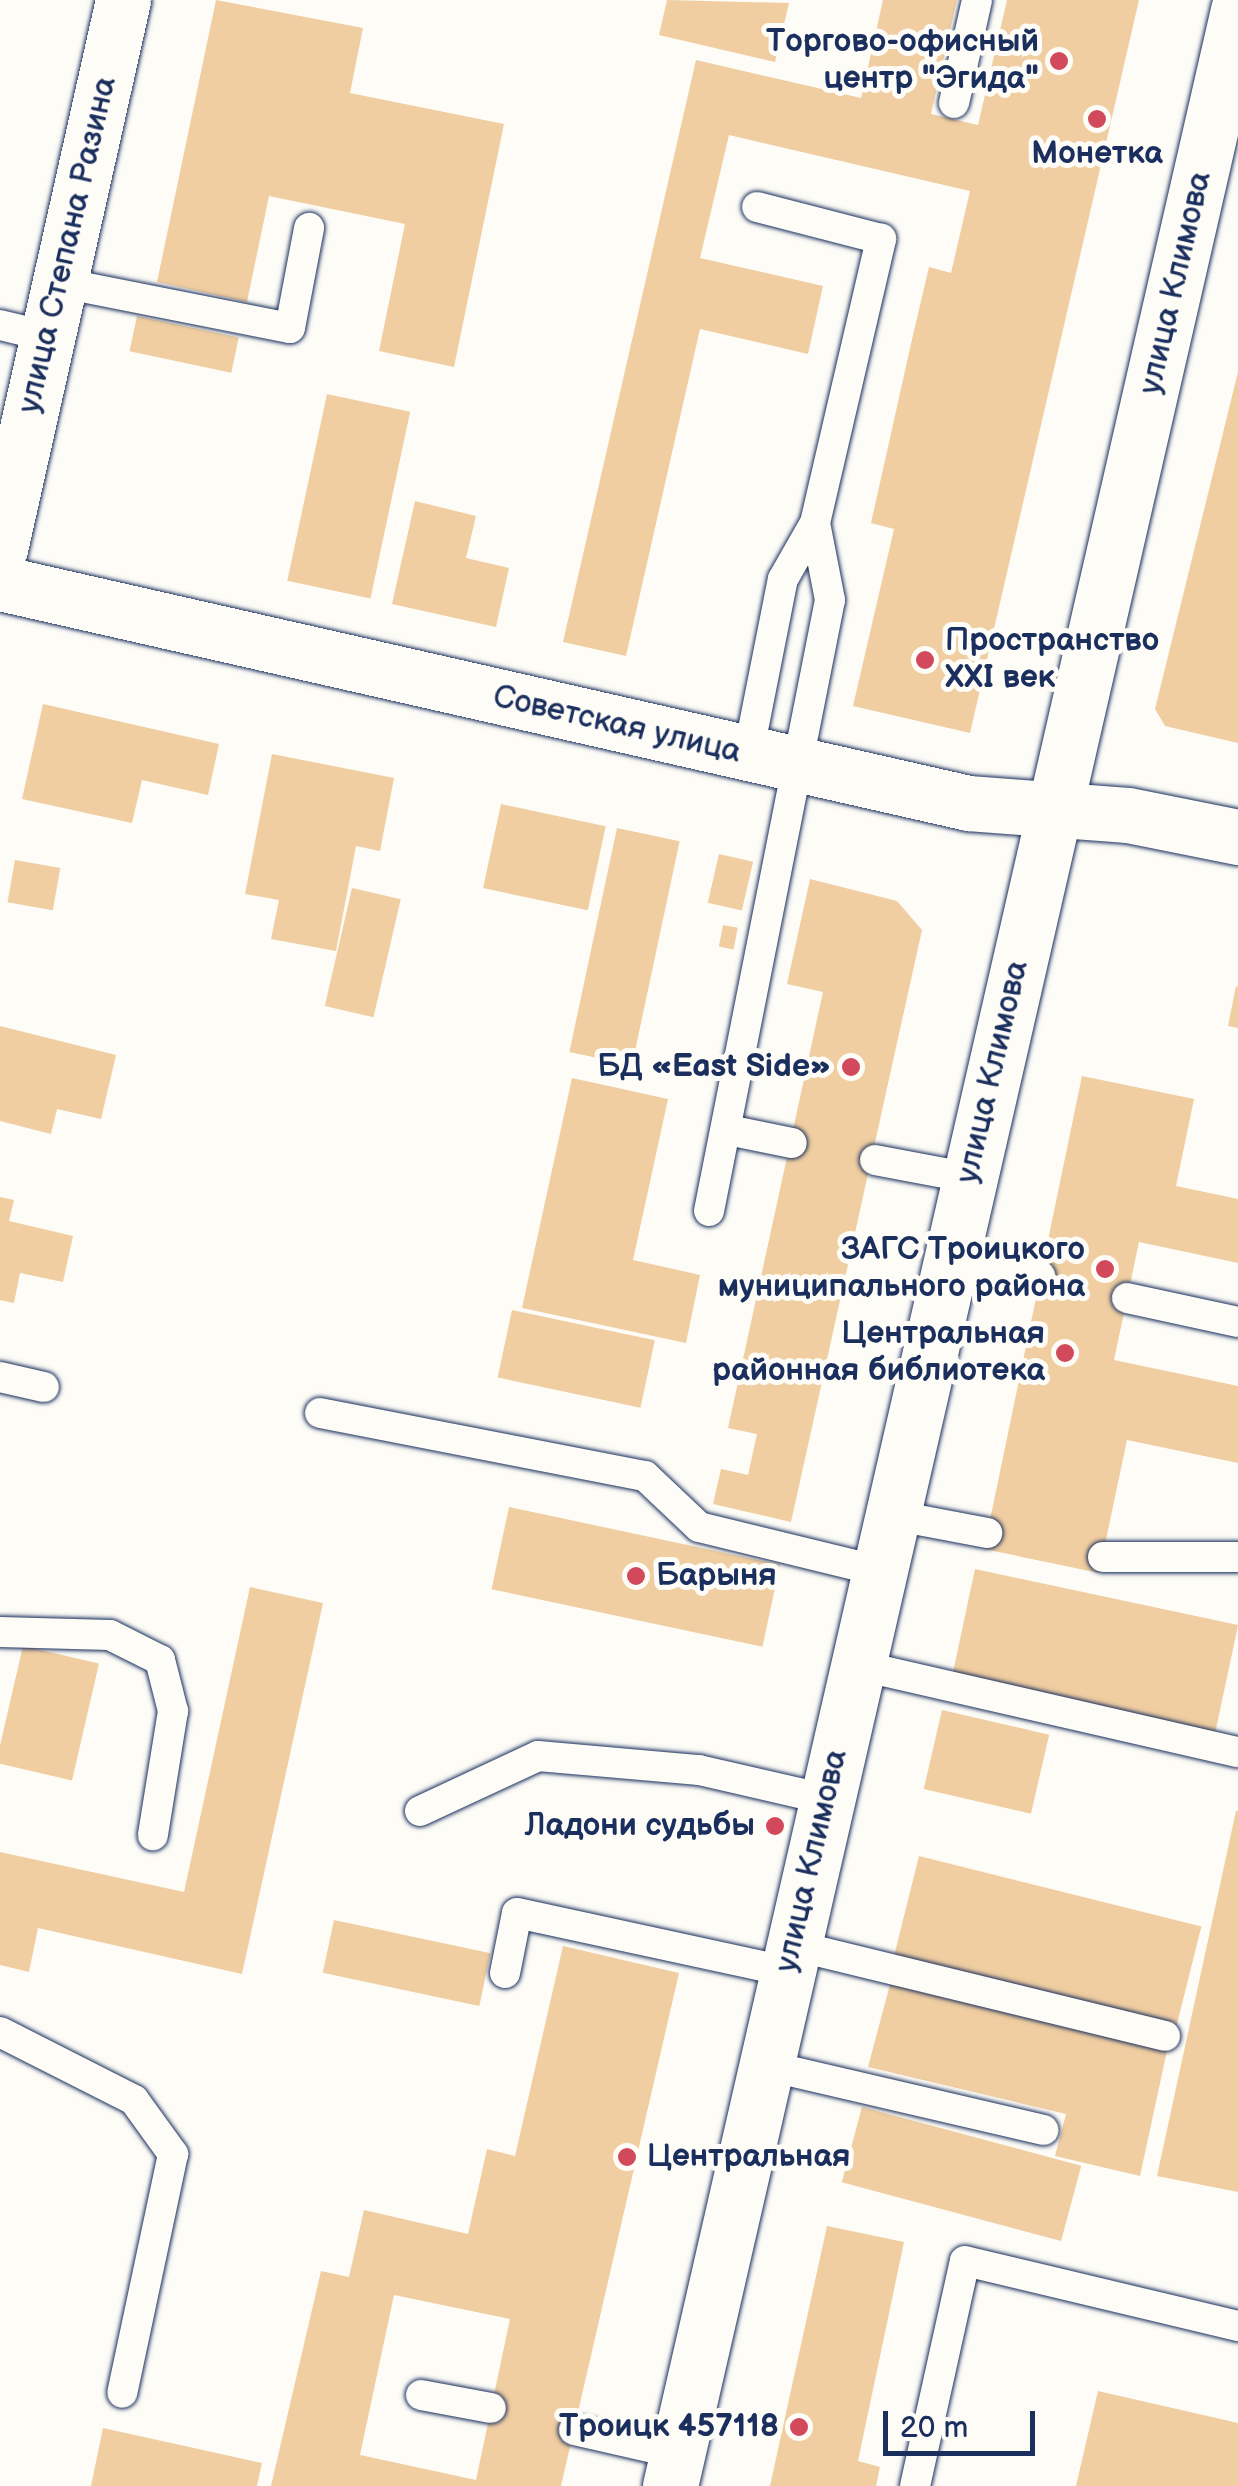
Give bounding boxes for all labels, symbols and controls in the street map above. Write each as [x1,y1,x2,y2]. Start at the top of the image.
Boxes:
place label: Торгово-офисный центр "Эгида" [766,24,1039,99]
marker: Торгово-офисный центр "Эгида" [1048,50,1070,72]
street label: улица Степана Разина [11,73,125,417]
marker: Монетка [1086,108,1108,130]
place label: Монетка [1031,135,1163,173]
street label: улица Климова [1132,168,1220,398]
place label: Пространство XXI век [945,623,1159,698]
marker: Пространство XXI век [914,649,936,671]
street label: Советская улица [489,678,745,772]
street label: улица Климова [949,957,1037,1187]
place label: БД «East Side» [597,1048,831,1086]
marker: БД «East Side» [840,1056,862,1078]
place label: ЗАГС Троицкого муниципального района [718,1232,1085,1307]
marker: ЗАГС Троицкого муниципального района [1094,1258,1116,1280]
place label: Центральная районная библиотека [712,1316,1045,1391]
marker: Центральная районная библиотека [1054,1342,1076,1364]
place label: Барыня [656,1557,777,1595]
marker: Барыня [625,1565,647,1587]
street label: улица Климова [768,1746,856,1976]
place label: Ладони судьбы [525,1807,755,1845]
marker: Ладони судьбы [764,1815,786,1837]
place label: Центральная [647,2138,851,2176]
marker: Центральная [616,2146,638,2168]
scale bar [888,2391,1040,2453]
place label: Троицк 457118 [559,2408,779,2446]
text: 20 m [900,2410,968,2446]
marker: Троицк 457118 [788,2416,810,2438]

